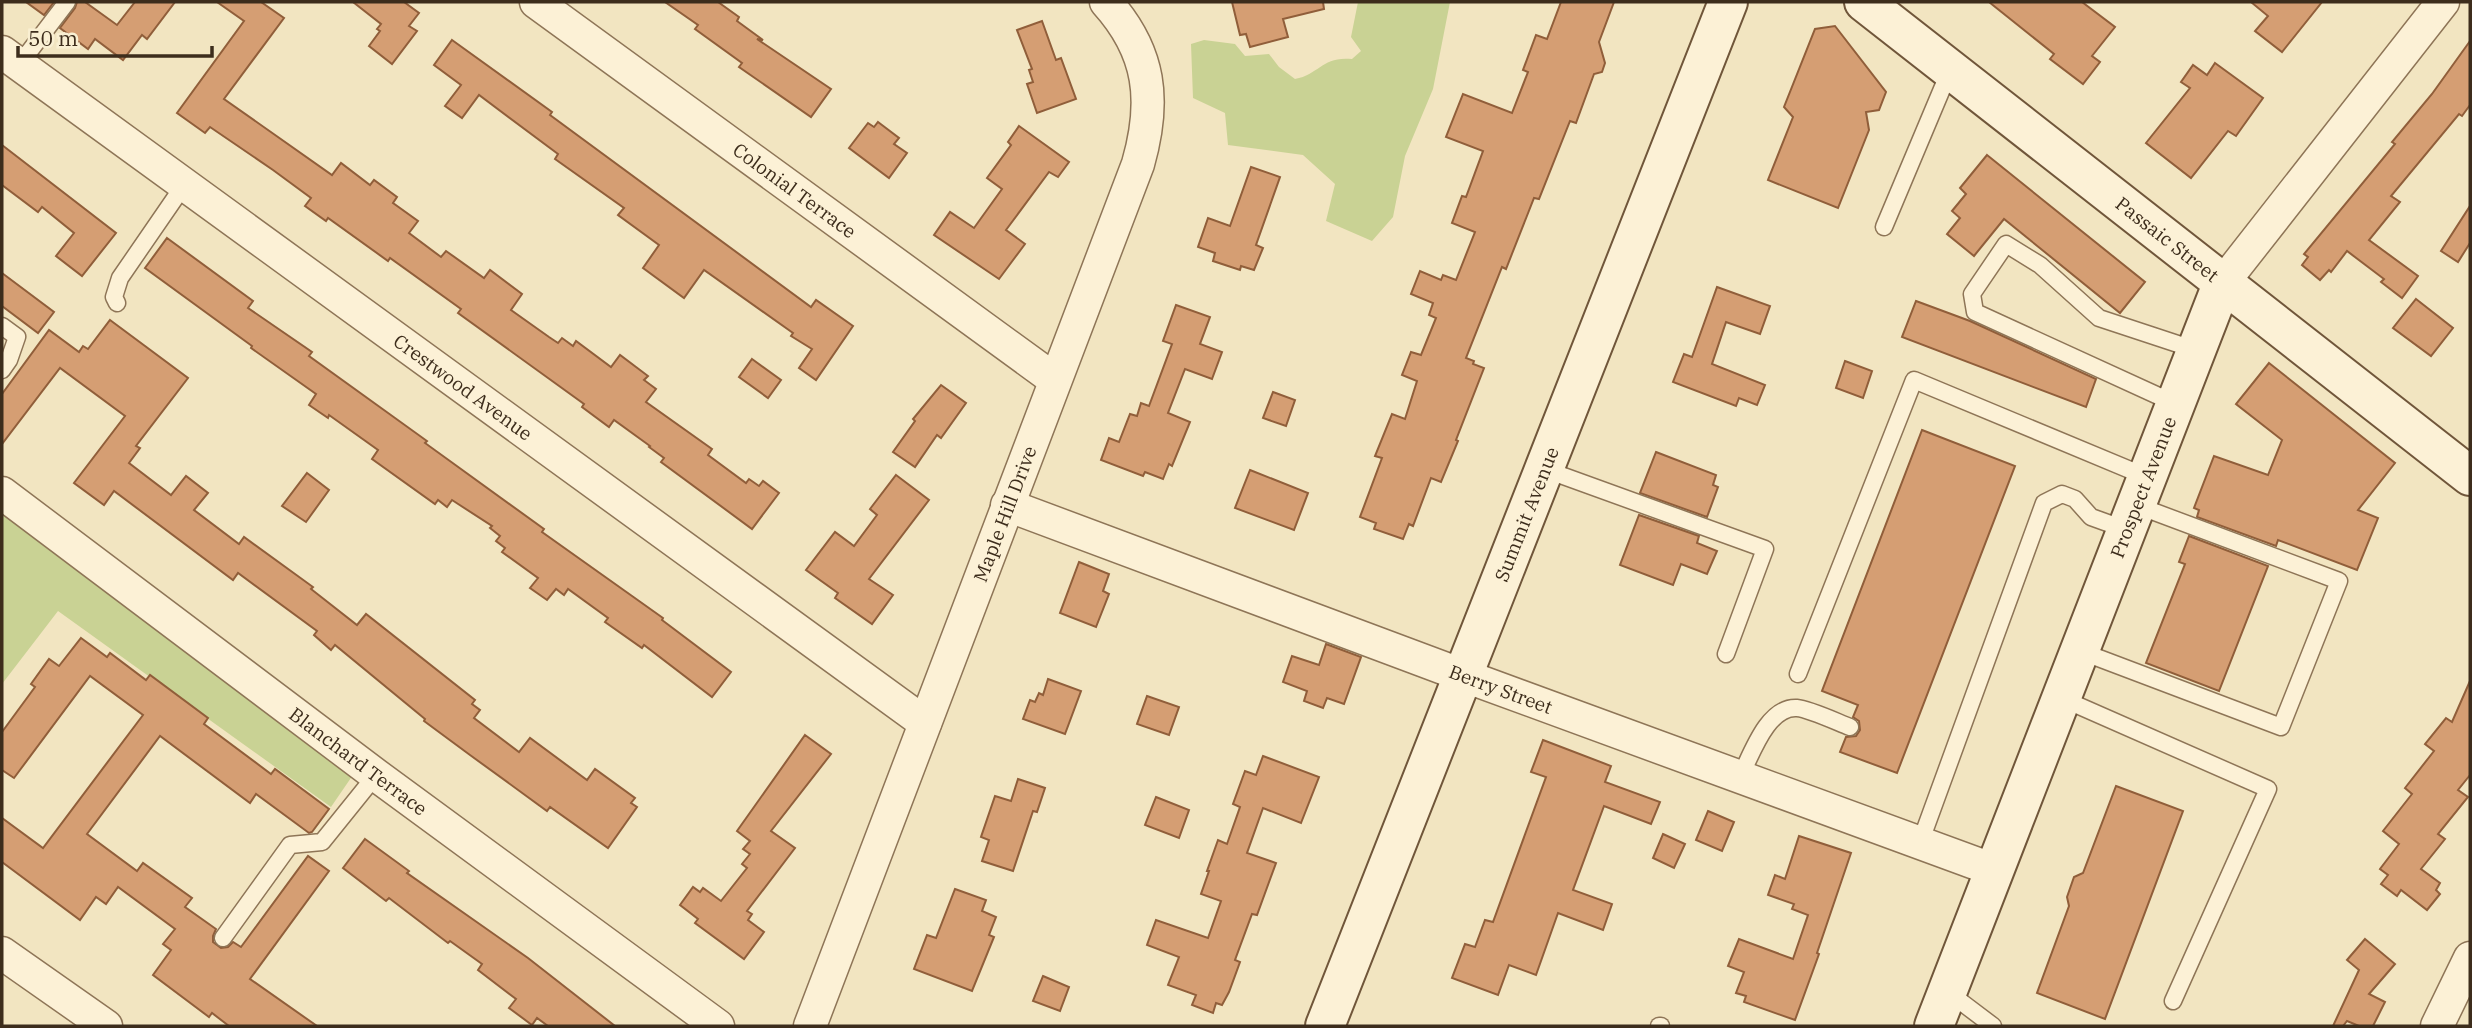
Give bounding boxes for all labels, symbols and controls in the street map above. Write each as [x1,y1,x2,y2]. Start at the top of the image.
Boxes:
scale bar [18,14,212,58]
text: 50 m [28,24,78,52]
street label: Colonial Terrace [728,138,861,243]
street label: Passaic Street [2111,191,2224,287]
street label: Crestwood Avenue [389,329,537,446]
street label: Prospect Avenue [2105,413,2181,561]
street label: Maple Hill Drive [968,442,1042,585]
street label: Summit Avenue [1489,443,1564,585]
street label: Berry Street [1446,659,1556,719]
street label: Blanchard Terrace [285,702,432,821]

